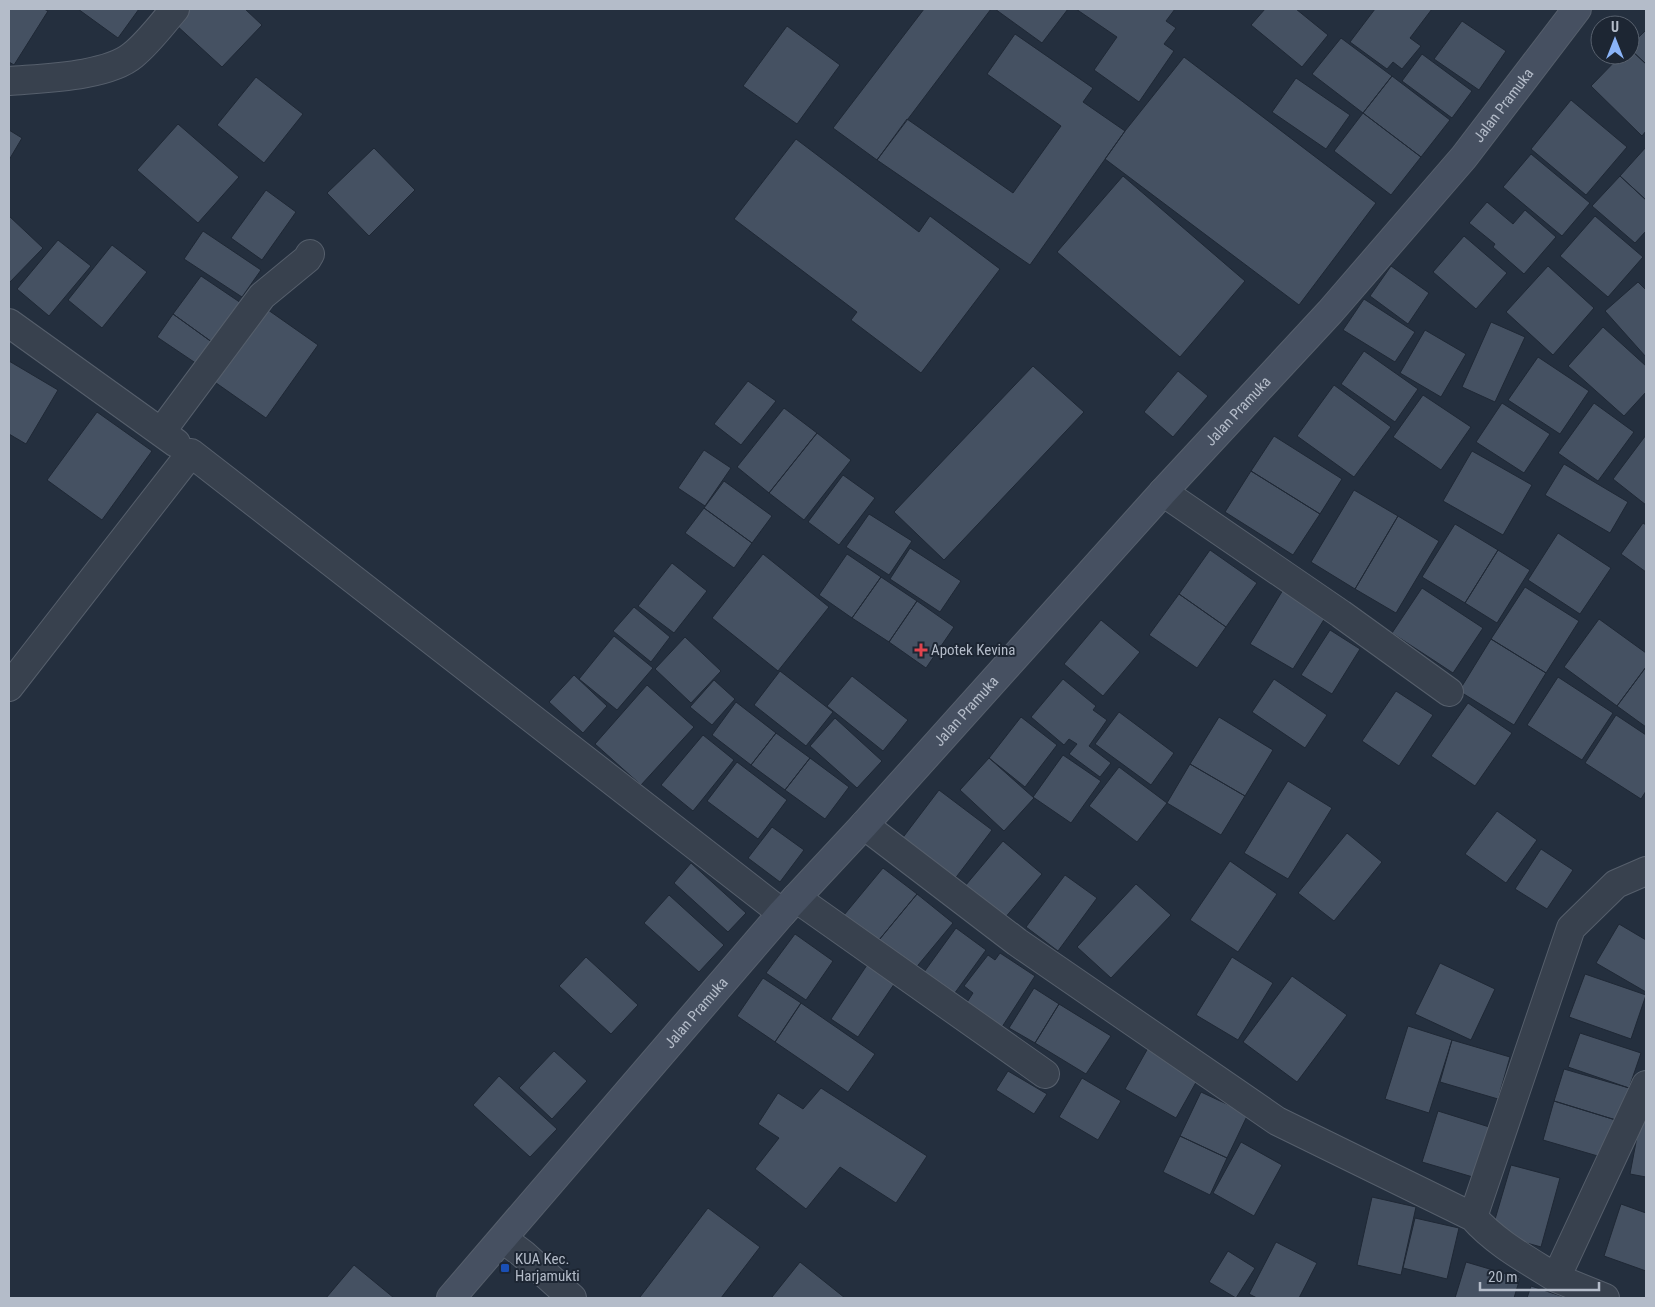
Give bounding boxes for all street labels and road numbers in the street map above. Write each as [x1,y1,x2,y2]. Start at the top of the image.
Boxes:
street label: Jalan Pramuka [1470,65,1537,146]
street label: Jalan Pramuka [1202,373,1275,449]
street label: Jalan Pramuka [930,672,1002,750]
street label: Jalan Pramuka [661,974,732,1052]

